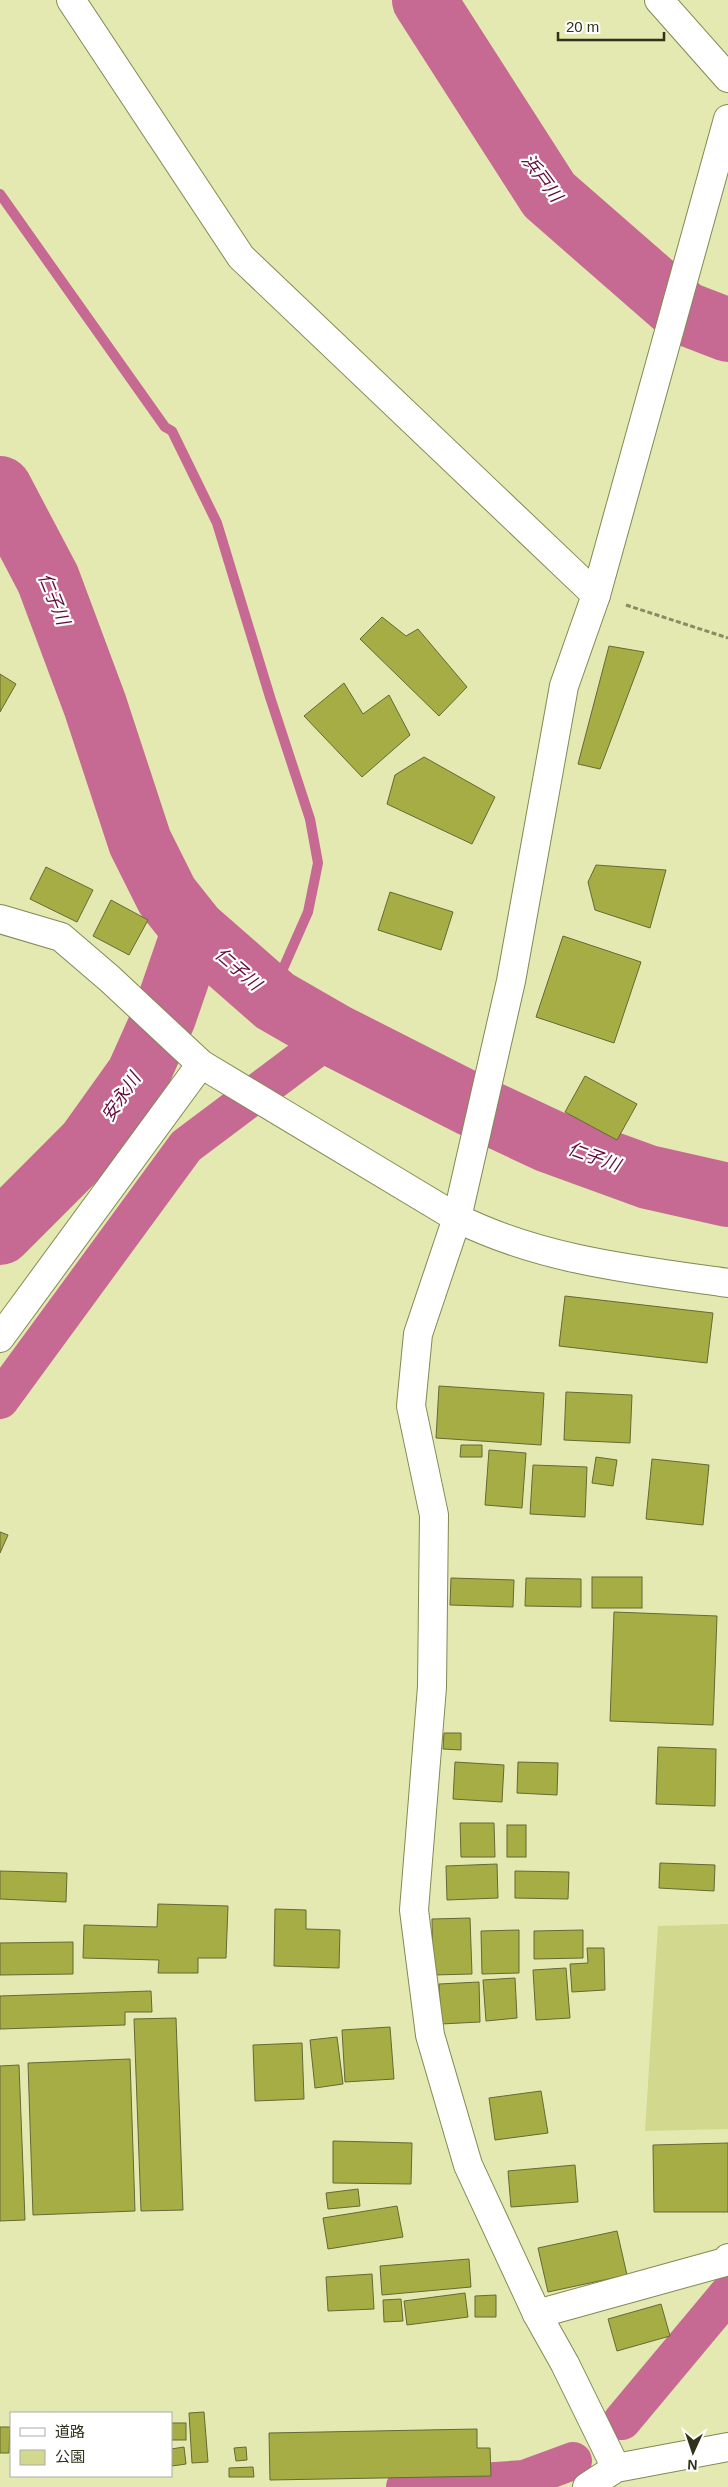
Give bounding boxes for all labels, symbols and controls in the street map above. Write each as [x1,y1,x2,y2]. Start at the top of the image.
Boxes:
scale bar [558,10,664,42]
text: 20 m [566,18,599,35]
water label: 浜戸川 [518,150,567,207]
water label: 仁子川 [35,570,74,630]
water label: 仁子川 [211,944,266,996]
water label: 安永川 [98,1067,146,1125]
water label: 仁子川 [565,1138,625,1176]
legend [10,2412,172,2477]
text: 道路 [55,2423,85,2440]
north arrow [668,2427,718,2477]
text: 公園 [55,2448,85,2465]
text: N [687,2457,698,2473]

